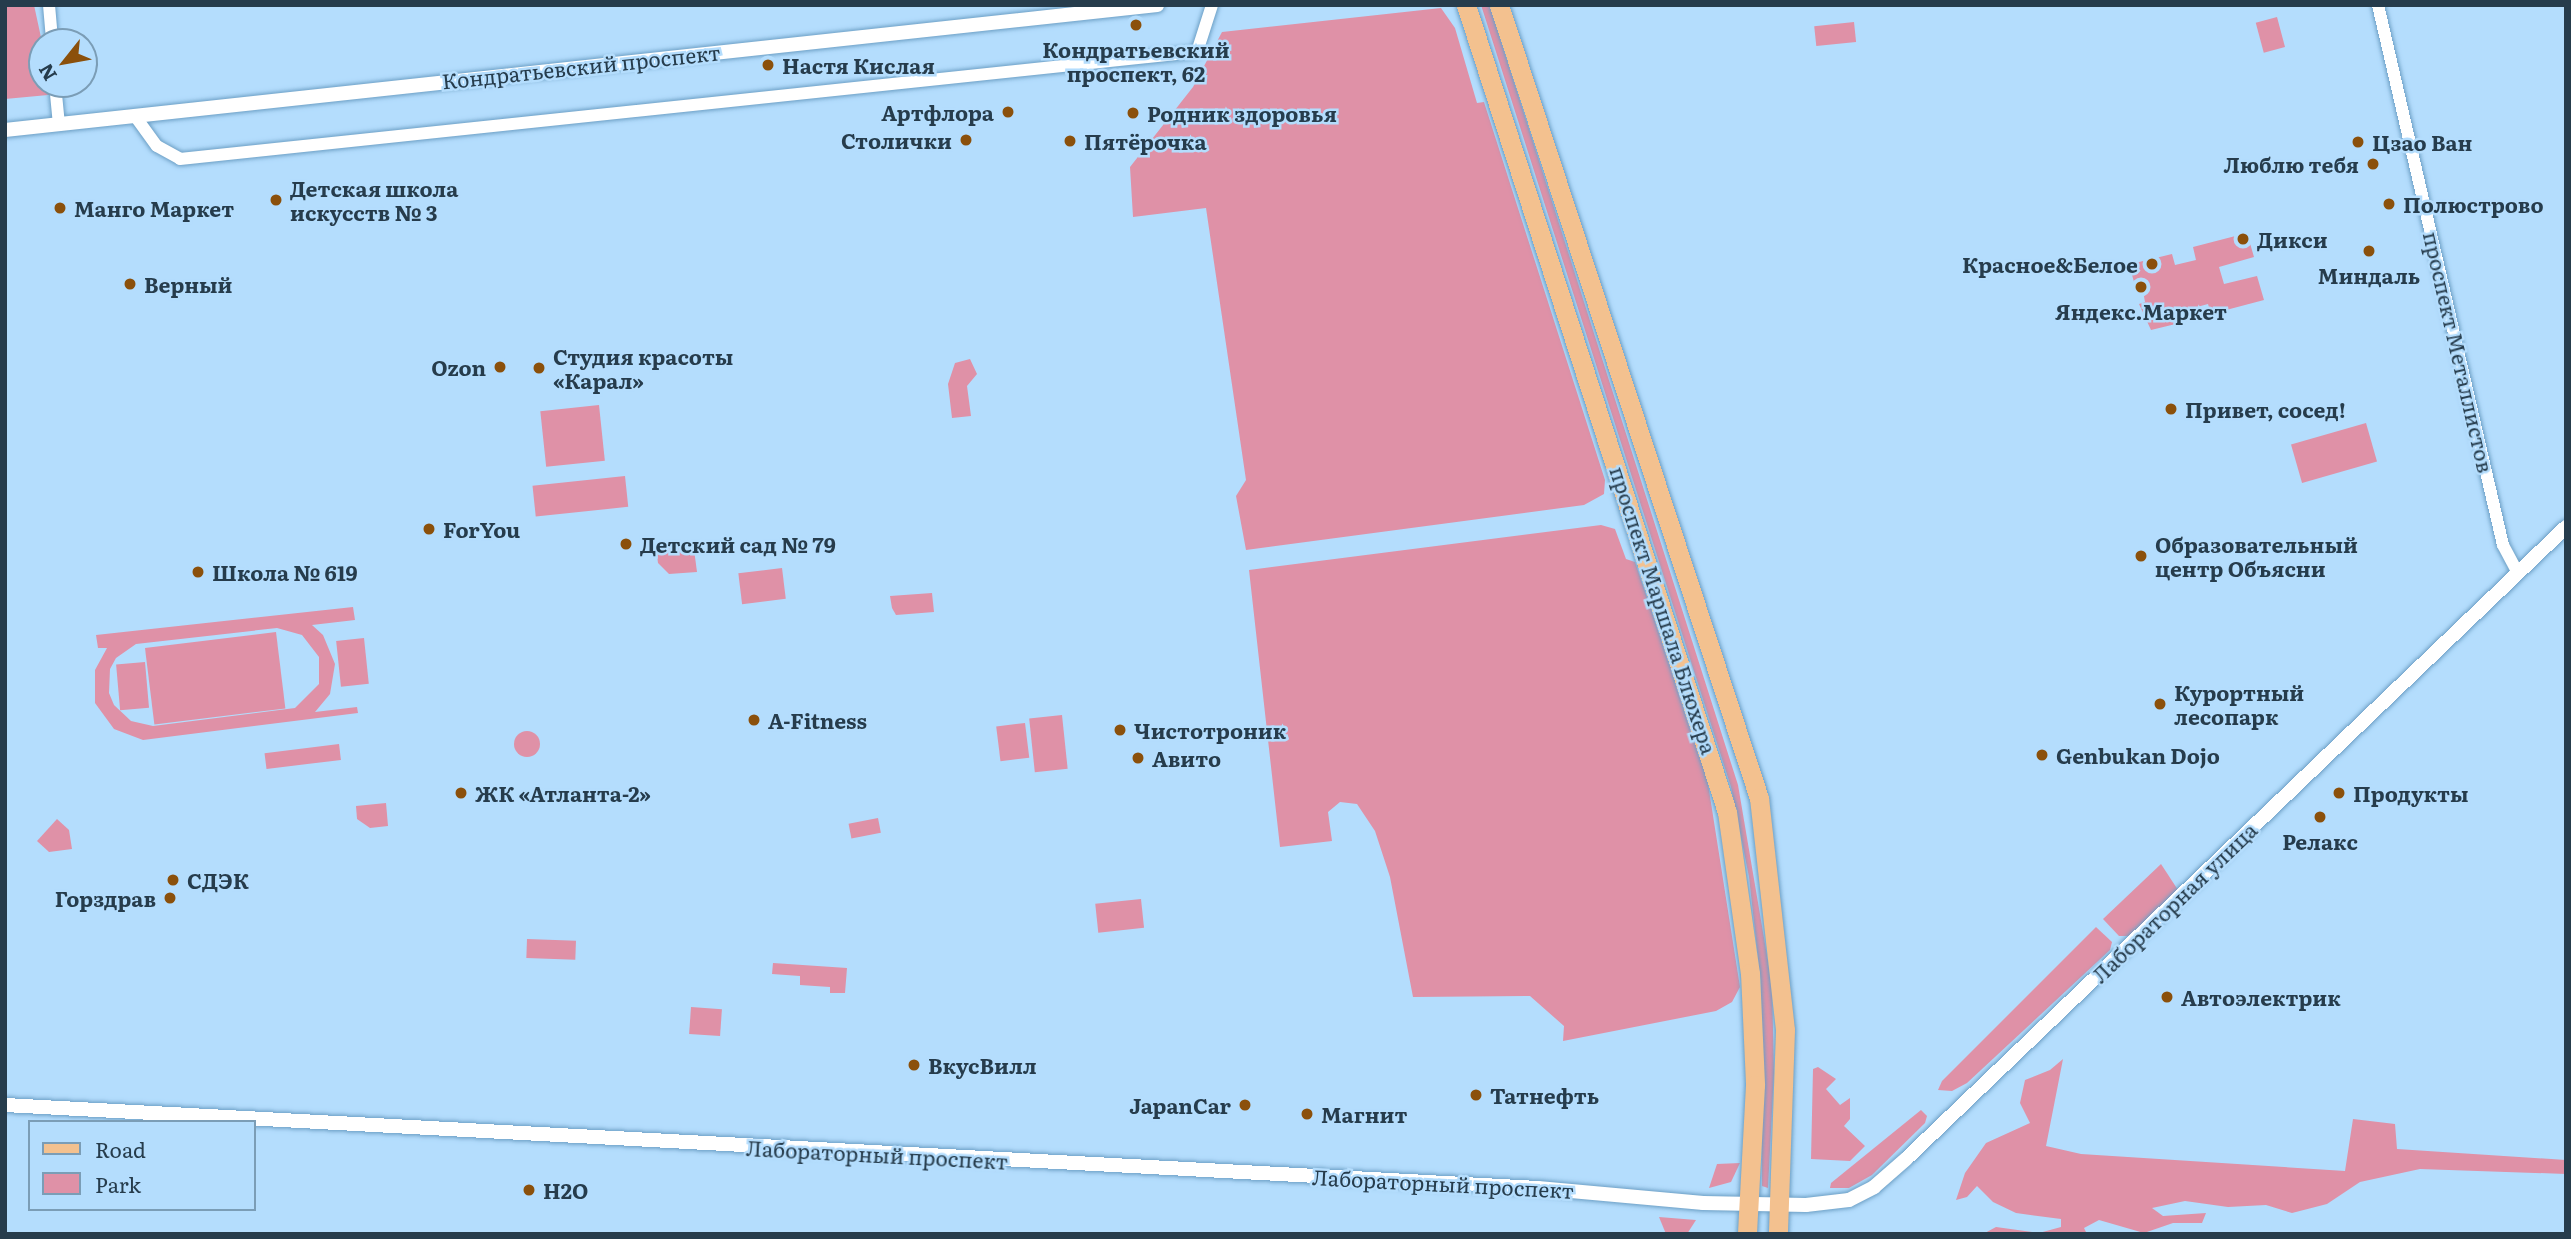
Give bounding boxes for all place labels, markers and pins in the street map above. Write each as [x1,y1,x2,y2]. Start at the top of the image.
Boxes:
marker: Кондратьевский проспект, 62 [1128,17,1144,33]
place label: Кондратьевский проспект, 62 [1042,36,1230,86]
place label: Настя Кислая [782,52,935,78]
marker: Настя Кислая [760,57,776,73]
place label: Артфлора [881,99,994,125]
place label: Родник здоровья [1147,100,1337,126]
marker: Артфлора [1000,104,1016,120]
marker: Родник здоровья [1125,105,1141,121]
place label: Столички [841,127,952,153]
place label: Пятёрочка [1084,128,1207,154]
place label: Цзао Ван [2372,129,2472,155]
marker: Столички [958,132,974,148]
marker: Пятёрочка [1062,133,1078,149]
marker: Цзао Ван [2350,134,2366,150]
place label: Люблю тебя [2223,151,2359,177]
marker: Люблю тебя [2365,156,2381,172]
place label: Детская школа искусств № 3 [290,175,458,225]
place label: Полюстрово [2403,191,2544,217]
marker: Детская школа искусств № 3 [268,192,284,208]
place label: Манго Маркет [74,195,234,221]
marker: Полюстрово [2381,196,2397,212]
marker: Манго Маркет [52,200,68,216]
place label: Дикси [2257,226,2328,252]
marker: Дикси [2235,231,2251,247]
marker: Миндаль [2361,243,2377,259]
place label: Красное&Белое [1962,251,2138,277]
marker: Красное&Белое [2144,256,2160,272]
place label: Миндаль [2318,262,2420,288]
place label: Верный [144,271,233,297]
marker: Верный [122,276,138,292]
marker: Яндекс.Маркет [2133,279,2149,295]
place label: Яндекс.Маркет [2055,298,2227,324]
place label: Студия красоты «Карал» [553,343,733,393]
place label: Ozon [431,354,486,380]
marker: Ozon [492,359,508,375]
marker: Студия красоты «Карал» [531,360,547,376]
place label: Привет, сосед! [2185,396,2346,422]
marker: Привет, сосед! [2163,401,2179,417]
place label: ForYou [443,516,520,542]
marker: ForYou [421,521,437,537]
place label: Детский сад № 79 [640,531,836,557]
place label: Образовательный центр Объясни [2155,531,2358,581]
marker: Детский сад № 79 [618,536,634,552]
marker: Образовательный центр Объясни [2133,548,2149,564]
place label: Школа № 619 [212,559,358,585]
marker: Школа № 619 [190,564,206,580]
place label: Курортный лесопарк [2174,679,2304,729]
marker: Курортный лесопарк [2152,696,2168,712]
place label: A-Fitness [768,707,867,733]
marker: A-Fitness [746,712,762,728]
place label: Чистотроник [1134,717,1286,743]
marker: Чистотроник [1112,722,1128,738]
place label: Genbukan Dojo [2056,742,2220,768]
place label: Авито [1152,745,1221,771]
marker: Genbukan Dojo [2034,747,2050,763]
marker: Авито [1130,750,1146,766]
place label: ЖК «Атланта-2» [475,780,651,806]
place label: Продукты [2353,780,2468,806]
marker: ЖК «Атланта-2» [453,785,469,801]
marker: Продукты [2331,785,2347,801]
marker: Релакс [2312,809,2328,825]
place label: Релакс [2282,828,2358,854]
place label: СДЭК [187,867,249,893]
marker: СДЭК [165,872,181,888]
place label: Горздрав [55,885,156,911]
marker: Горздрав [162,890,178,906]
place label: Автоэлектрик [2181,984,2341,1010]
marker: Автоэлектрик [2159,989,2175,1005]
place label: ВкусВилл [928,1052,1037,1078]
marker: ВкусВилл [906,1057,922,1073]
place label: Татнефть [1490,1082,1599,1108]
marker: Татнефть [1468,1087,1484,1103]
place label: JapanCar [1129,1092,1231,1118]
marker: JapanCar [1237,1097,1253,1113]
place label: Магнит [1321,1101,1407,1127]
marker: Магнит [1299,1106,1315,1122]
place label: H2O [543,1177,588,1203]
marker: H2O [521,1182,537,1198]

